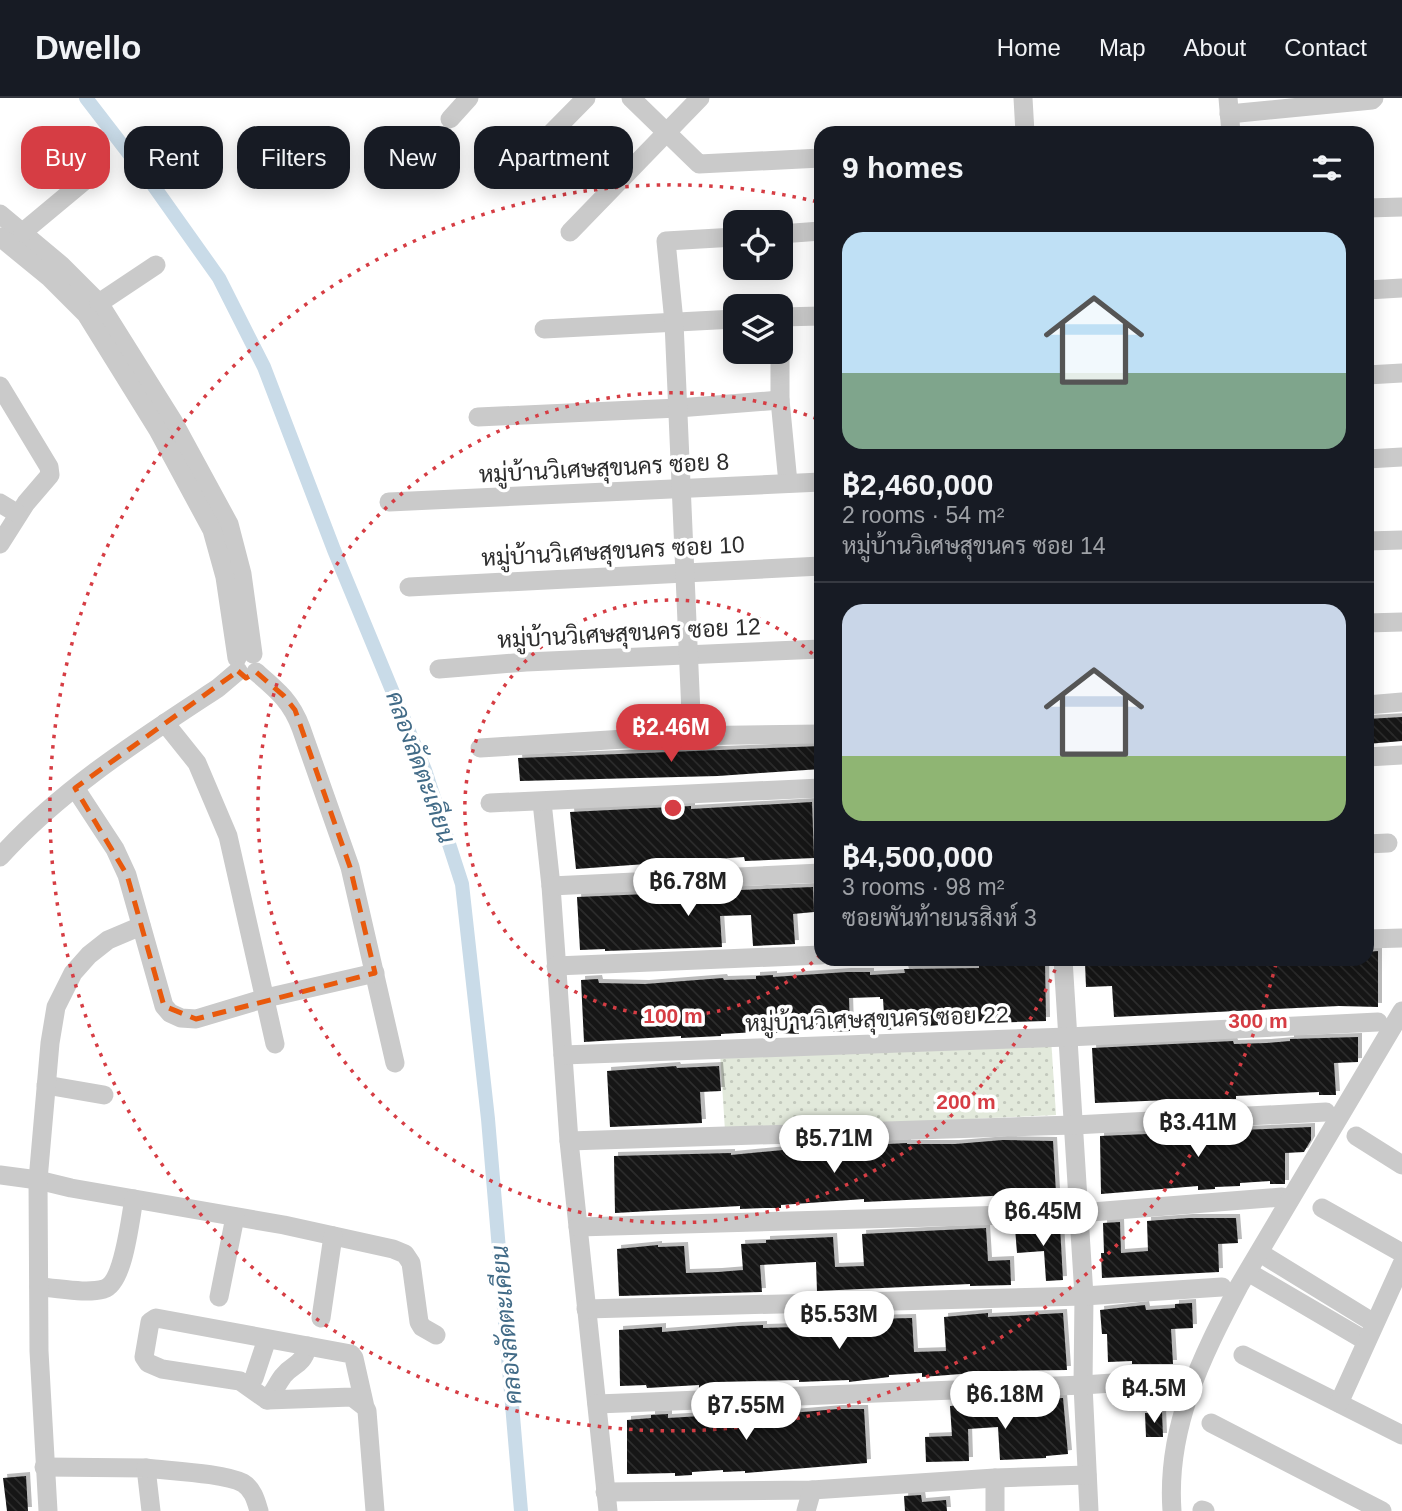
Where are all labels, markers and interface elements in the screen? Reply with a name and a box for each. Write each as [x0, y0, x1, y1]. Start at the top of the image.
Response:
text: Dwello [35, 29, 141, 66]
text: Home [997, 34, 1061, 61]
text: Map [1099, 34, 1146, 61]
text: About [1184, 34, 1246, 61]
text: Contact [1284, 34, 1367, 61]
chip: Buy [21, 126, 110, 189]
chip: Rent [124, 126, 223, 189]
chip: Filters [237, 126, 350, 189]
chip: New [364, 126, 460, 189]
chip: Apartment [474, 126, 633, 189]
icon: filters [1308, 149, 1346, 187]
text: 9 homes [842, 151, 964, 184]
map controls [723, 210, 793, 364]
button: locate [723, 210, 793, 280]
icon: home [1031, 277, 1157, 403]
button: layers [723, 294, 793, 364]
street label: หมู่บ้านวิเศษสุขนคร ซอย 8 [478, 446, 730, 492]
text: ฿2,460,000 [842, 468, 994, 501]
text: 2 rooms · 54 m² [842, 502, 1004, 528]
street label: หมู่บ้านวิเศษสุขนคร ซอย 10 [481, 529, 745, 575]
text: หมู่บ้านวิเศษสุขนคร ซอย 14 [842, 533, 1106, 559]
street label: หมู่บ้านวิเศษสุขนคร ซอย 12 [497, 611, 761, 657]
icon: home [1031, 649, 1157, 775]
water label: คลองลัดตะเคียน [381, 687, 462, 847]
pin: ฿2.46M [614, 704, 728, 764]
text: ฿2.46M [632, 714, 710, 740]
centre of rings [661, 796, 685, 820]
text: ฿4,500,000 [842, 840, 994, 873]
pin: ฿6.78M [631, 858, 745, 918]
text: ฿6.78M [649, 868, 727, 894]
text: 3 rooms · 98 m² [842, 874, 1004, 900]
text: ซอยพันท้ายนรสิงห์ 3 [842, 905, 1037, 931]
street label: หมู่บ้านวิเศษสุขนคร ซอย 22 [745, 999, 1009, 1041]
text: 100 m [643, 1004, 703, 1027]
text: 300 m [1228, 1009, 1288, 1032]
text: 200 m [936, 1090, 996, 1113]
pin: ฿3.41M [1141, 1100, 1255, 1159]
text: ฿3.41M [1159, 1109, 1237, 1135]
pin: ฿5.71M [777, 1116, 891, 1175]
text: ฿5.71M [795, 1125, 873, 1151]
pin: ฿6.45M [986, 1188, 1100, 1248]
text: ฿6.45M [1004, 1198, 1082, 1224]
water label: คลองลัดตะเคียน [485, 1244, 526, 1406]
pin: ฿5.53M [782, 1292, 896, 1351]
text: ฿5.53M [800, 1301, 878, 1327]
pin: ฿4.5M [1105, 1366, 1203, 1425]
pin: ฿6.18M [948, 1372, 1062, 1431]
text: ฿4.5M [1121, 1375, 1187, 1401]
text: ฿6.18M [966, 1381, 1044, 1407]
pin: ฿7.55M [689, 1382, 803, 1442]
text: ฿7.55M [707, 1392, 785, 1418]

